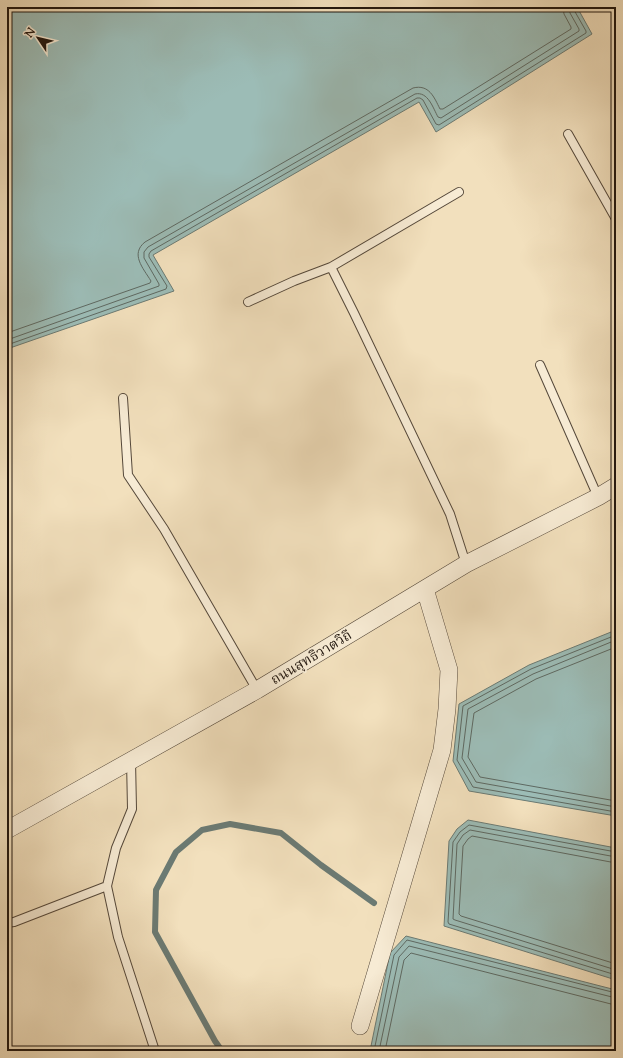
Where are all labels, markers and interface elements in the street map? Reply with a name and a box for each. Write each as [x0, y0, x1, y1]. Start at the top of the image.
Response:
north arrow [18, 18, 58, 58]
text: N [21, 24, 40, 42]
street label: ถนนสุทธิวาตวิถี [268, 627, 356, 691]

